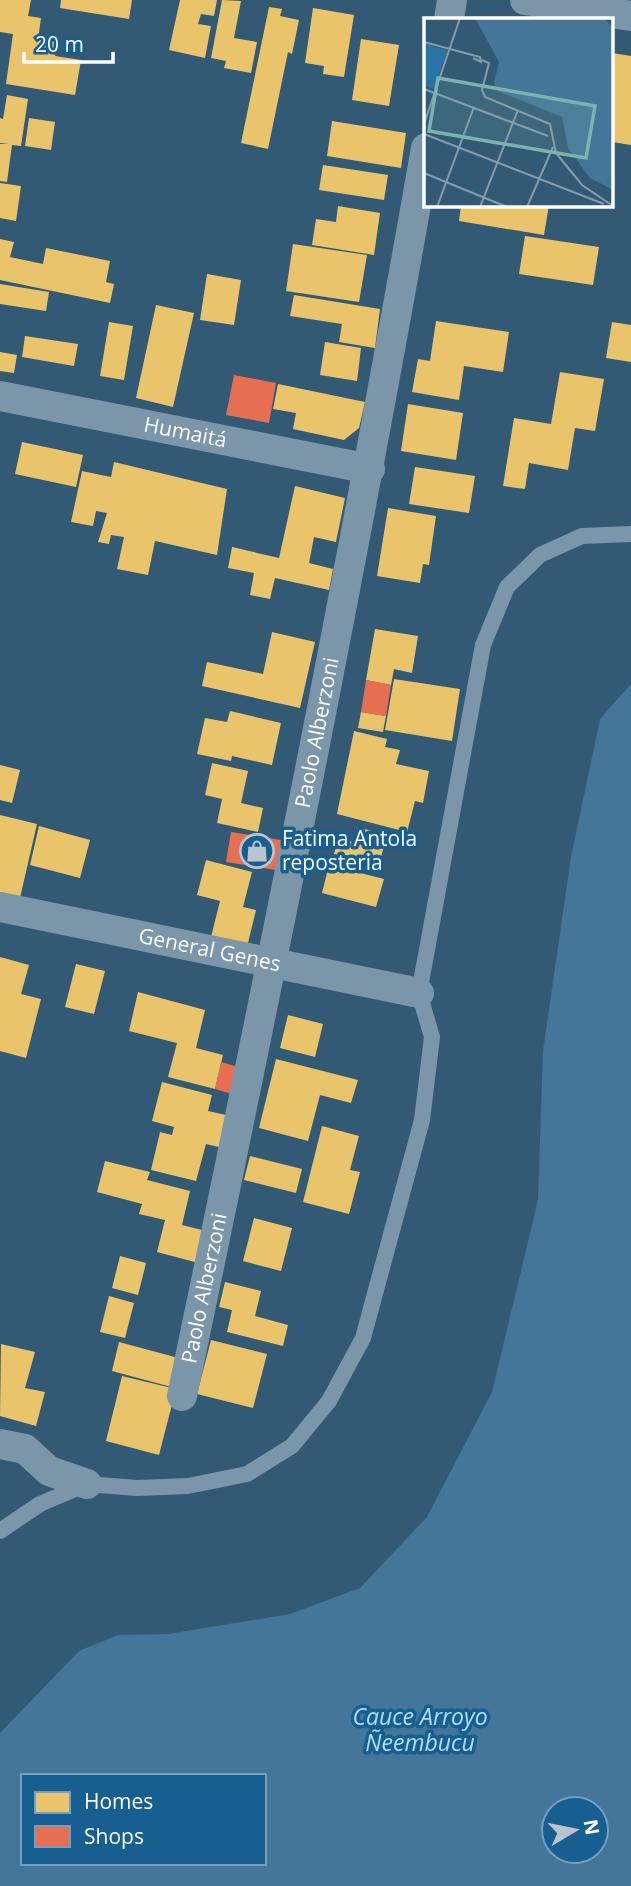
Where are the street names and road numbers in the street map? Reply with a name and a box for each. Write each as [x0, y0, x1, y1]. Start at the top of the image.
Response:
street label: Humaitá [142, 410, 230, 453]
street label: Paolo Alberzoni [288, 655, 345, 810]
street label: General Genes [136, 921, 283, 977]
street label: Paolo Alberzoni [174, 1210, 233, 1366]

